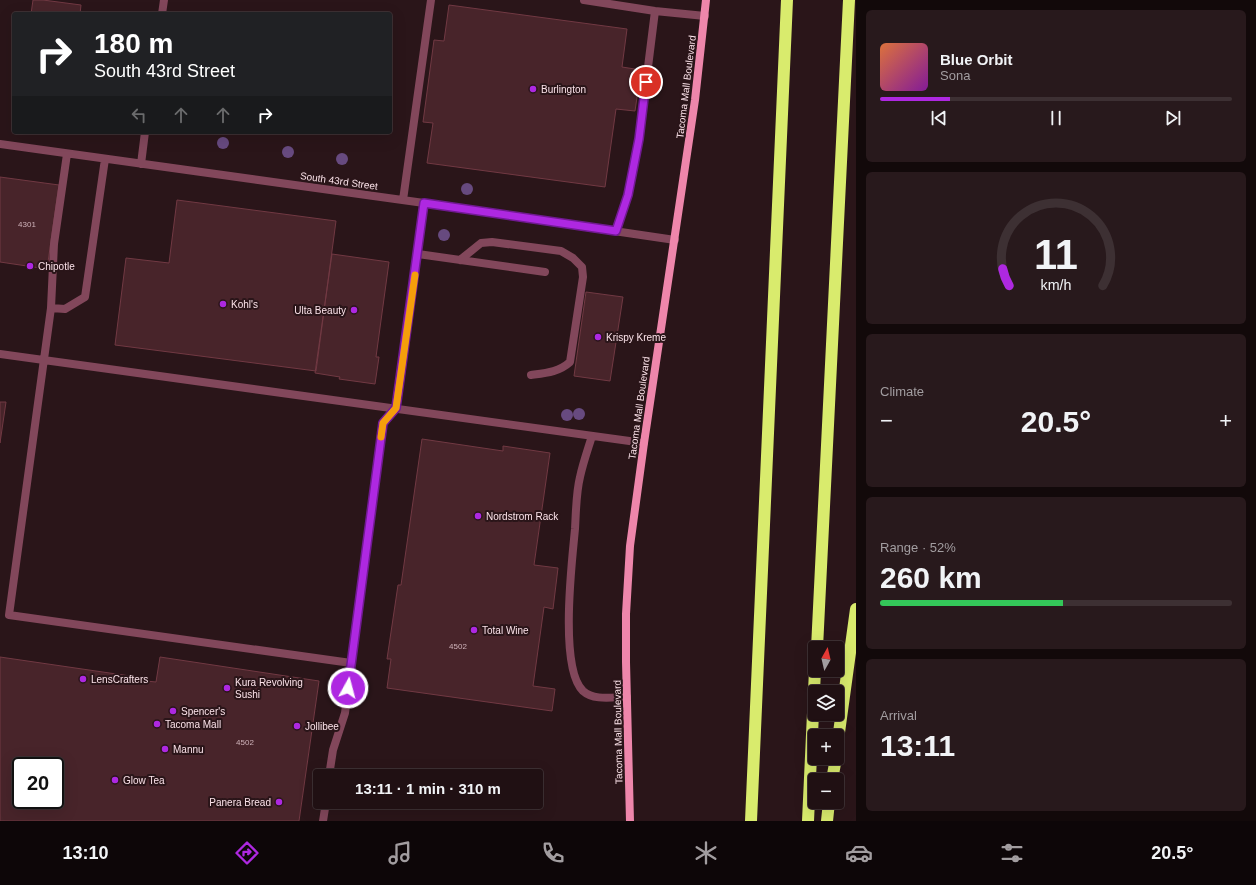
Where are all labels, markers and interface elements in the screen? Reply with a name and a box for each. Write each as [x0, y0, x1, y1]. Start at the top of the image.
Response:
icon: right [28, 28, 80, 80]
text: 180 m [94, 28, 173, 59]
street label: Tacoma Mall Boulevard [674, 35, 698, 139]
text: Blue Orbit [940, 51, 1013, 68]
text: South 43rd Street [94, 61, 235, 81]
pin [629, 65, 663, 99]
text: Sona [940, 68, 970, 83]
icon: arrive [635, 71, 657, 93]
marker: Burlington [528, 84, 538, 94]
place label: Burlington [541, 84, 586, 95]
icon: left [128, 104, 150, 126]
icon: ahead [170, 104, 192, 126]
icon: ahead [212, 104, 234, 126]
icon: right [254, 104, 276, 126]
icon: previous [928, 107, 950, 129]
icon: pause [1045, 107, 1067, 129]
icon: next [1162, 107, 1184, 129]
street label: South 43rd Street [299, 170, 379, 192]
house number: 4301 [18, 220, 36, 229]
text: 11 [1034, 231, 1078, 278]
marker: Chipotle [25, 261, 35, 271]
place label: Chipotle [38, 261, 75, 272]
text: km/h [1041, 277, 1072, 293]
marker: Kohl's [218, 299, 228, 309]
place label: Kohl's [231, 299, 258, 310]
place label: Ulta Beauty [294, 305, 346, 316]
marker: Ulta Beauty [349, 305, 359, 315]
marker: Krispy Kreme [593, 332, 603, 342]
place label: Krispy Kreme [606, 332, 666, 343]
street label: Tacoma Mall Boulevard [626, 356, 652, 460]
text: Climate [880, 384, 924, 399]
text: 20.5° [1021, 405, 1091, 438]
text: − [880, 408, 893, 433]
text: + [1219, 408, 1232, 433]
marker: Nordstrom Rack [473, 511, 483, 521]
place label: Nordstrom Rack [486, 511, 559, 522]
text: Range · 52% [880, 540, 956, 555]
text: 260 km [880, 561, 982, 594]
marker: Total Wine [469, 625, 479, 635]
place label: Total Wine [482, 625, 529, 636]
north arrow [808, 641, 844, 677]
map controls [808, 641, 844, 809]
house number: 4502 [449, 642, 467, 651]
position arrow [327, 667, 369, 709]
marker: LensCrafters [78, 674, 88, 684]
place label: LensCrafters [91, 674, 148, 685]
place label: Kura Revolving Sushi [235, 677, 303, 700]
street label: Tacoma Mall Boulevard [612, 680, 624, 784]
marker: Kura Revolving Sushi [222, 683, 232, 693]
button: layers [808, 685, 844, 721]
marker: Spencer's [168, 706, 178, 716]
place label: Spencer's [181, 706, 225, 717]
text: Arrival [880, 708, 917, 723]
marker: Tacoma Mall [152, 719, 162, 729]
place label: Tacoma Mall [165, 719, 221, 730]
marker: Jollibee [292, 721, 302, 731]
place label: Jollibee [305, 721, 339, 732]
button: + [808, 729, 844, 765]
text: 13:11 [880, 729, 955, 762]
house number: 4502 [236, 738, 254, 747]
marker: Mannu [160, 744, 170, 754]
place label: Mannu [173, 744, 204, 755]
speed limit sign: 20 [12, 757, 64, 809]
button: − [808, 773, 844, 809]
marker: Glow Tea [110, 775, 120, 785]
place label: Glow Tea [123, 775, 165, 786]
text: 13:11 · 1 min · 310 m [355, 780, 501, 797]
place label: Panera Bread [209, 797, 271, 808]
marker: Panera Bread [274, 797, 284, 807]
icon: directions [233, 839, 261, 867]
icon: music [386, 839, 414, 867]
icon: phone [539, 839, 567, 867]
icon: climate [692, 839, 720, 867]
icon: car [845, 839, 873, 867]
icon: filters [998, 839, 1026, 867]
text: 13:10 [62, 843, 109, 863]
text: 20.5° [1151, 843, 1193, 863]

